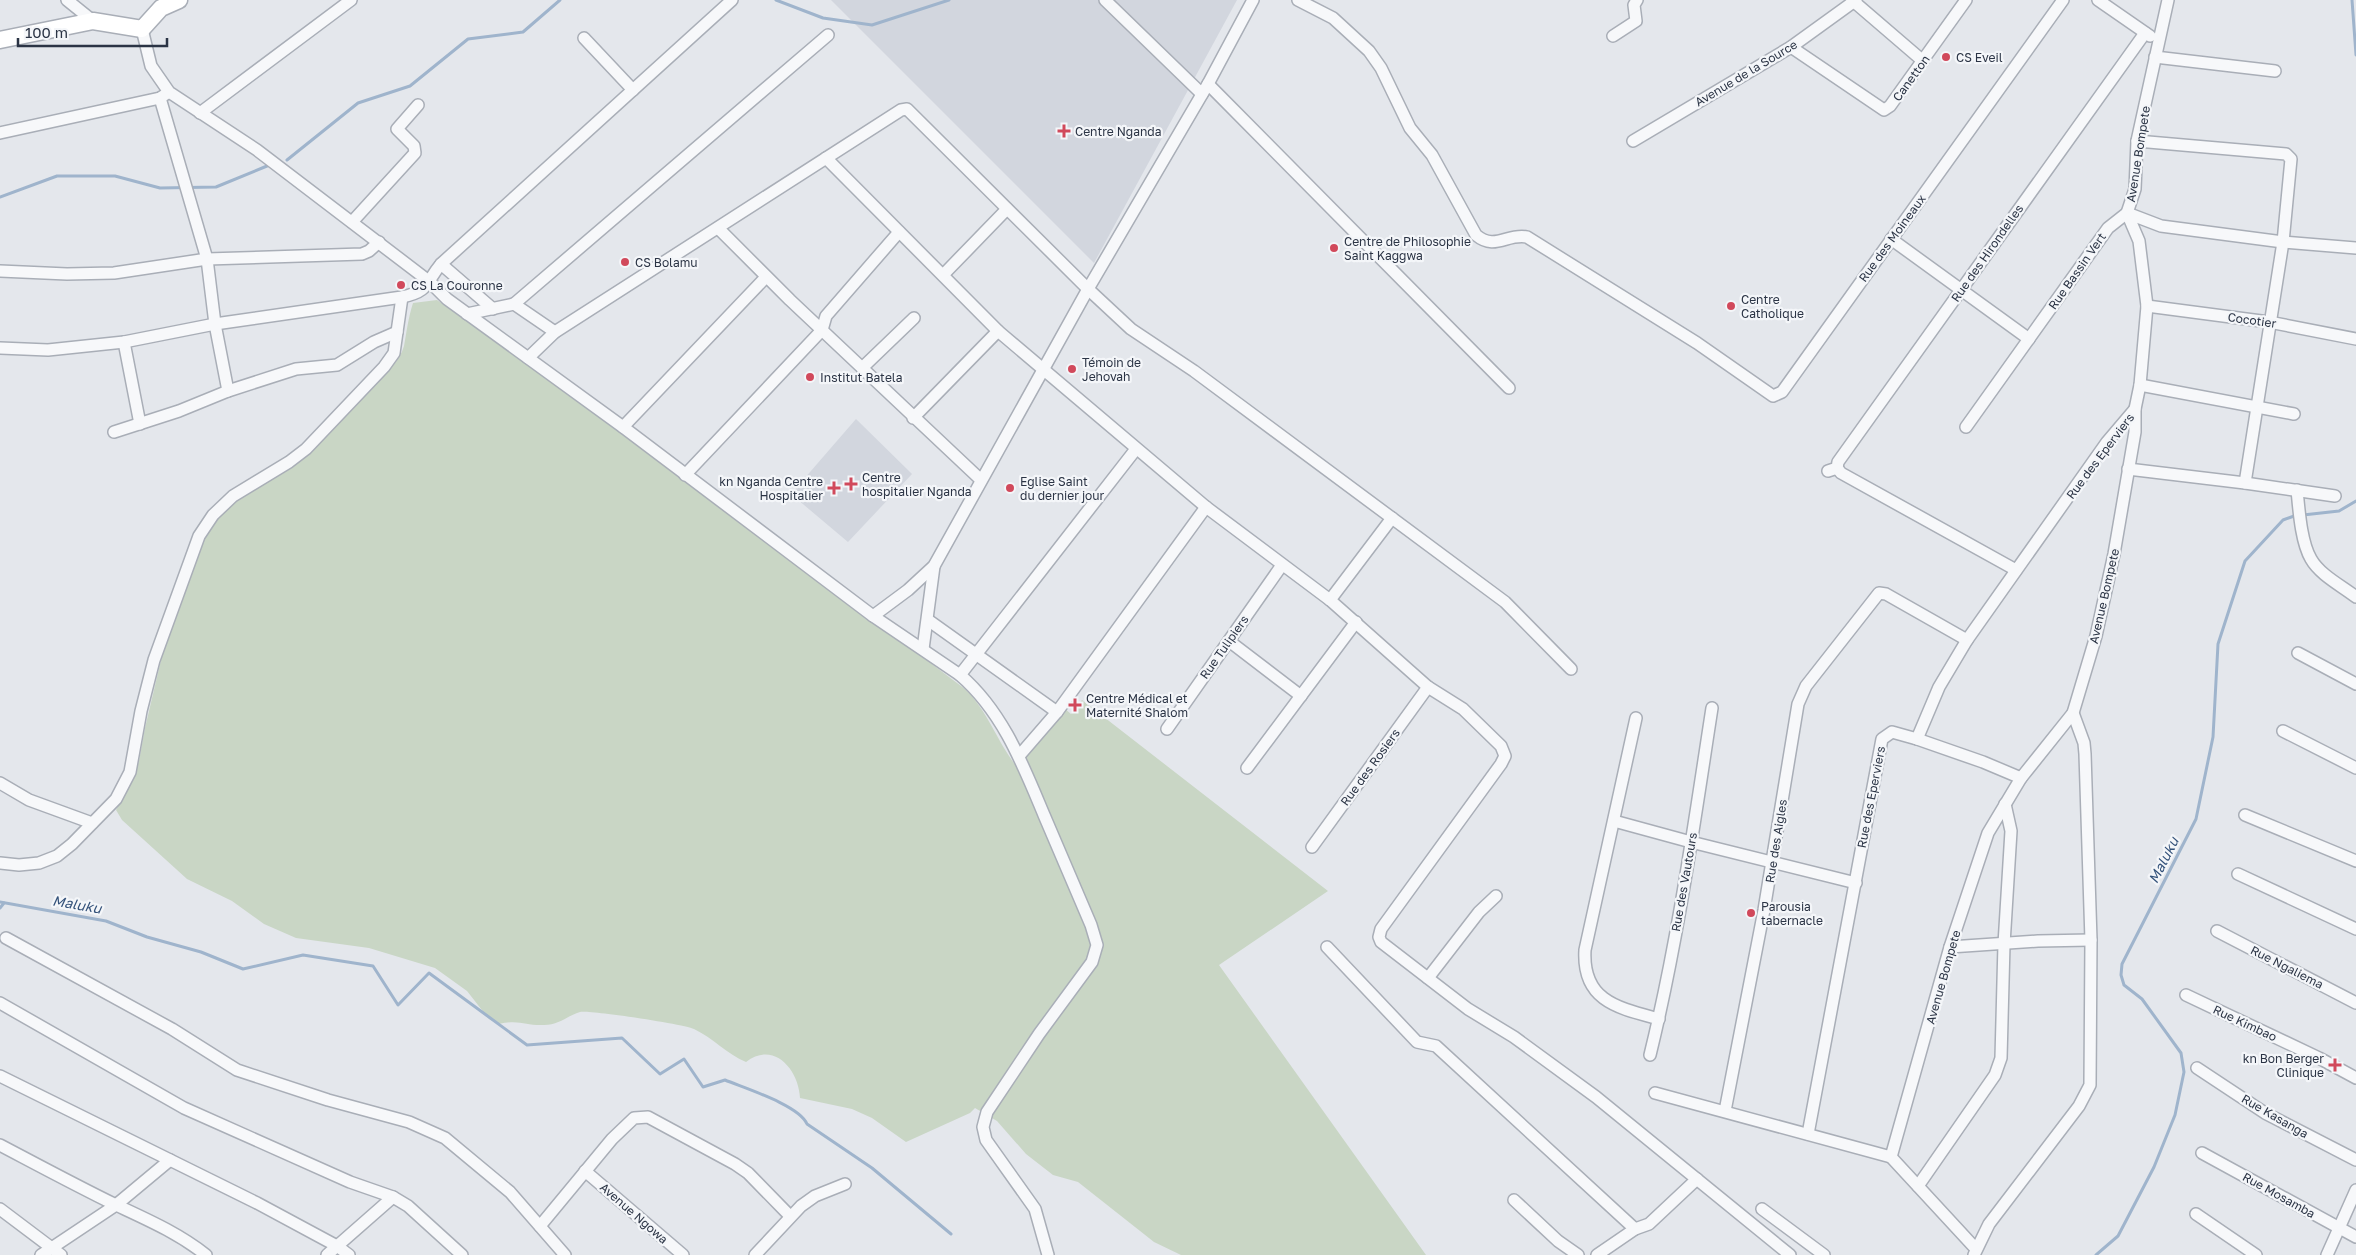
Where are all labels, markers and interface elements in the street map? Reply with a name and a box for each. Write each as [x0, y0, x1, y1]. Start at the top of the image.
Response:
scale bar [18, 15, 166, 47]
text: 100 m [25, 23, 68, 41]
street label: Avenue de la Source [1692, 37, 1800, 109]
place label: CS Eveil [1956, 50, 2003, 65]
marker: CS Eveil [1940, 51, 1952, 63]
street label: Canetton [1889, 52, 1933, 104]
street label: Avenue Bompete [2123, 105, 2153, 203]
marker: Centre Nganda [1057, 124, 1071, 138]
place label: Centre Nganda [1075, 124, 1162, 139]
street label: Rue des Moineaux [1855, 191, 1929, 285]
street label: Rue des Hirondelles [1948, 201, 2026, 305]
street label: Rue Bassin Vert [2045, 230, 2109, 312]
place label: Centre de Philosophie Saint Kaggwa [1344, 234, 1471, 263]
marker: Centre de Philosophie Saint Kaggwa [1328, 242, 1340, 254]
place label: CS Bolamu [635, 255, 698, 270]
marker: CS Bolamu [619, 256, 631, 268]
place label: CS La Couronne [411, 278, 503, 293]
marker: CS La Couronne [395, 279, 407, 291]
place label: Centre Catholique [1741, 292, 1804, 321]
marker: Centre Catholique [1725, 300, 1737, 312]
street label: Cocotier [2227, 309, 2277, 331]
place label: Témoin de Jehovah [1082, 355, 1141, 384]
marker: Témoin de Jehovah [1066, 363, 1078, 375]
place label: Institut Batela [820, 370, 902, 385]
marker: Institut Batela [804, 371, 816, 383]
street label: Rue des Eperviers [2063, 410, 2137, 502]
place label: Centre hospitalier Nganda [862, 470, 972, 499]
place label: kn Nganda Centre Hospitalier [719, 474, 823, 503]
place label: Eglise Saint du dernier jour [1020, 474, 1105, 503]
marker: Centre hospitalier Nganda [844, 477, 858, 491]
marker: kn Nganda Centre Hospitalier [827, 481, 841, 495]
marker: Eglise Saint du dernier jour [1004, 482, 1016, 494]
street label: Avenue Bompete [2086, 547, 2122, 645]
street label: Rue Tulipiers [1197, 612, 1251, 682]
place label: Centre Médical et Maternité Shalom [1086, 691, 1188, 720]
marker: Centre Médical et Maternité Shalom [1068, 698, 1082, 712]
street label: Rue des Rosiers [1337, 726, 1403, 808]
street label: Rue des Eperviers [1854, 745, 1888, 849]
street label: Rue des Aigles [1762, 798, 1790, 884]
street label: Rue des Vautours [1668, 831, 1700, 933]
water label: Maluku [2144, 833, 2182, 886]
water label: Maluku [51, 891, 104, 917]
place label: Parousia tabernacle [1761, 899, 1823, 928]
marker: Parousia tabernacle [1745, 907, 1757, 919]
street label: Avenue Bompete [1922, 928, 1964, 1026]
street label: Rue Ngaliema [2248, 942, 2326, 992]
street label: Rue Kimbao [2211, 1002, 2279, 1044]
place label: kn Bon Berger Clinique [2243, 1051, 2324, 1080]
marker: kn Bon Berger Clinique [2328, 1058, 2342, 1072]
street label: Rue Kasanga [2239, 1091, 2311, 1141]
street label: Rue Mosamba [2240, 1169, 2318, 1221]
street label: Avenue Ngowa [597, 1179, 671, 1247]

